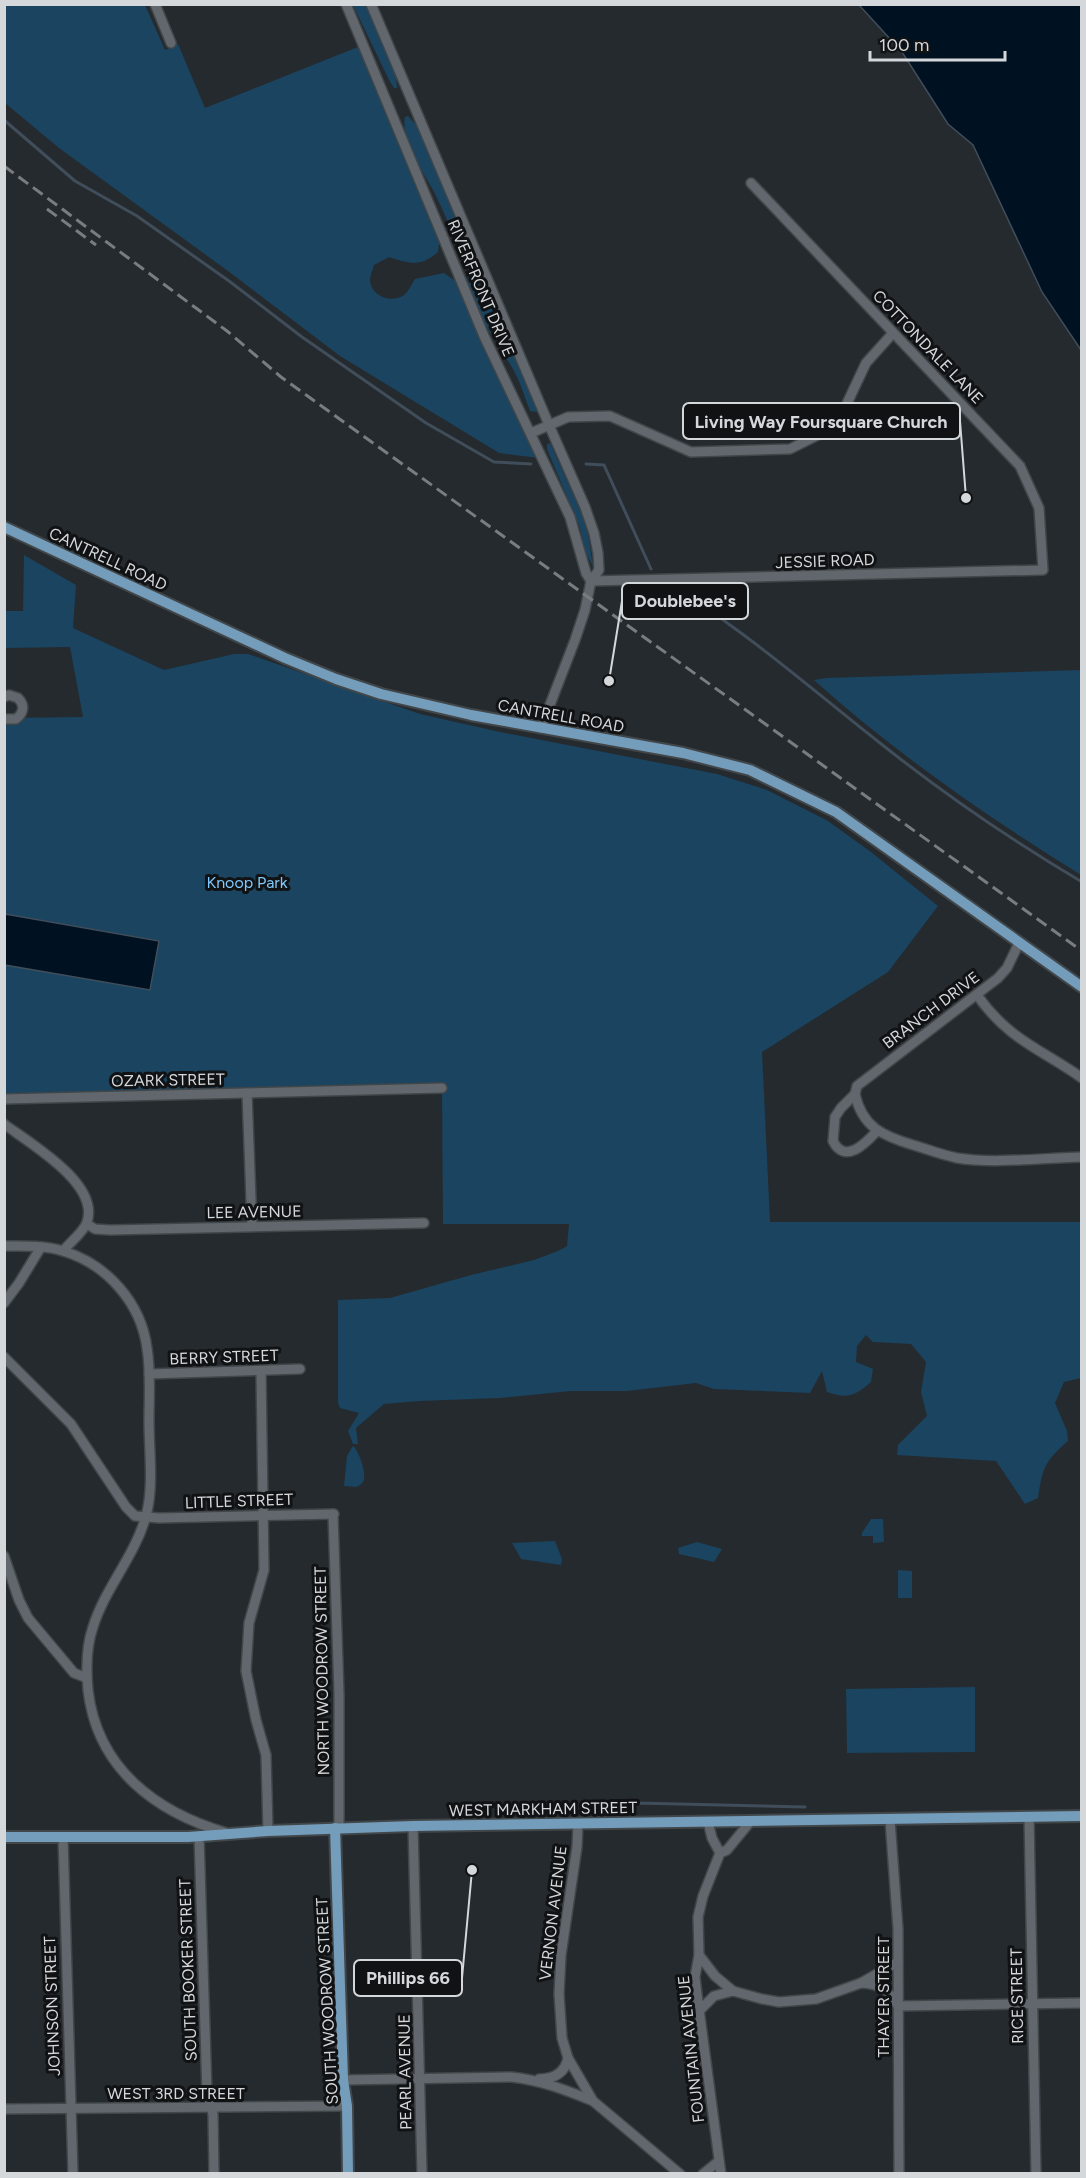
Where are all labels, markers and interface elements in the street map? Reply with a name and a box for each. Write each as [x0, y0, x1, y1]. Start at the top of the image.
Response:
scale bar [870, 24, 1005, 62]
text: 100 m [879, 34, 929, 56]
street label: RIVERFRONT DRIVE [444, 217, 518, 359]
street label: COTTONDALE LANE [869, 286, 987, 408]
callout: Living Way Foursquare Church [683, 403, 960, 439]
text: Living Way Foursquare Church [694, 411, 948, 433]
street label: CANTRELL ROAD [46, 523, 170, 595]
street label: JESSIE ROAD [775, 550, 875, 572]
callout: Doublebee's [622, 583, 748, 619]
text: Doublebee's [634, 590, 737, 612]
street label: CANTRELL ROAD [496, 696, 626, 736]
park label: Knoop Park [206, 873, 288, 892]
street label: BRANCH DRIVE [879, 967, 983, 1053]
street label: OZARK STREET [111, 1070, 225, 1090]
street label: LEE AVENUE [206, 1202, 302, 1222]
street label: BERRY STREET [169, 1346, 279, 1368]
street label: LITTLE STREET [184, 1490, 294, 1512]
street label: NORTH WOODROW STREET [311, 1566, 333, 1776]
street label: WEST MARKHAM STREET [449, 1798, 638, 1820]
street label: VERNON AVENUE [535, 1845, 571, 1981]
street label: SOUTH BOOKER STREET [175, 1878, 201, 2062]
street label: SOUTH WOODROW STREET [312, 1897, 342, 2105]
street label: JOHNSON STREET [40, 1936, 64, 2076]
street label: THAYER STREET [874, 1936, 893, 2058]
street label: RICE STREET [1007, 1948, 1027, 2044]
callout: Phillips 66 [354, 1960, 462, 1996]
text: Phillips 66 [366, 1967, 450, 1989]
street label: FOUNTAIN AVENUE [674, 1974, 708, 2124]
street label: PEARL AVENUE [394, 2014, 416, 2130]
street label: WEST 3RD STREET [107, 2084, 245, 2103]

